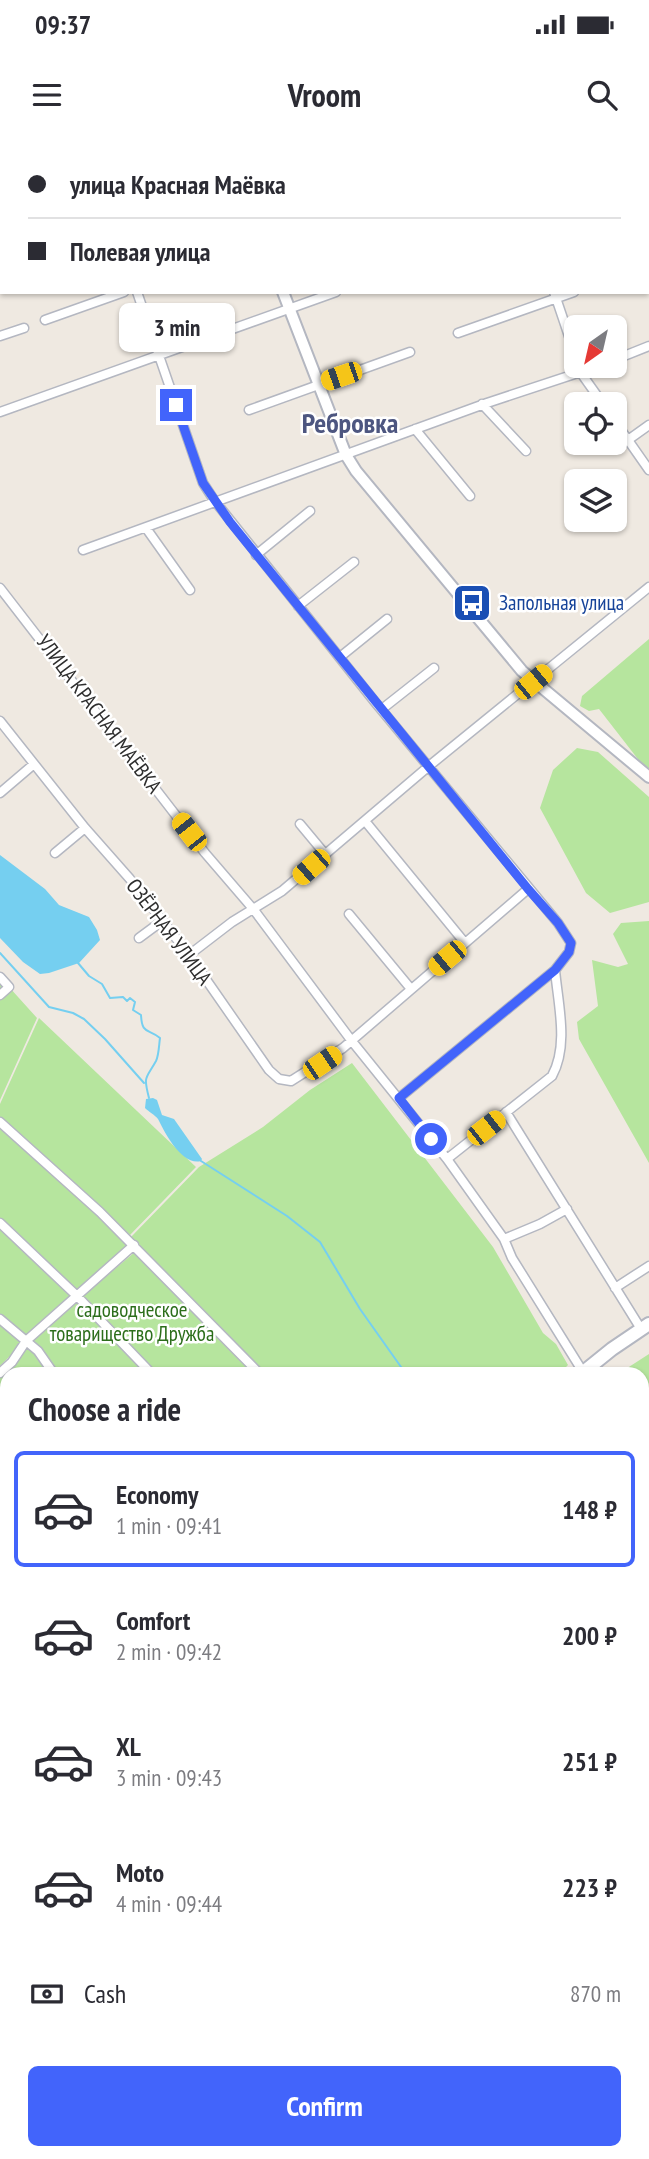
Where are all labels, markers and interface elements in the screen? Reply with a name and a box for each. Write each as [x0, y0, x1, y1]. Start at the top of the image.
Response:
text: 09:37 [35, 8, 91, 41]
text: Vroom [288, 74, 361, 116]
icon: menu [28, 76, 66, 114]
icon: search [583, 76, 621, 114]
text: улица Красная Маёвка [70, 168, 286, 201]
text: Полевая улица [70, 235, 211, 268]
callout: 3 min [118, 303, 234, 352]
text: 3 min [154, 313, 200, 342]
north arrow [564, 315, 626, 378]
map controls [564, 315, 627, 532]
car [318, 359, 365, 393]
route end [160, 389, 192, 421]
button: locate [564, 392, 627, 455]
district label: Ребровка [302, 404, 398, 441]
button: layers [564, 469, 627, 532]
bus stop icon: Запольная улица [451, 582, 493, 624]
place label: Запольная улица [499, 589, 624, 616]
street label: УЛИЦА КРАСНАЯ МАЁВКА [31, 629, 168, 799]
car [511, 661, 556, 703]
car [168, 809, 211, 855]
car [289, 845, 334, 889]
street label: ОЗЁРНАЯ УЛИЦА [121, 873, 218, 990]
car [425, 936, 470, 980]
car [299, 1043, 346, 1083]
car [463, 1107, 510, 1149]
route start [415, 1123, 447, 1155]
park label: садоводческое товарищество Дружба [50, 1296, 214, 1347]
text: Choose a ride [28, 1388, 181, 1430]
icon: car [32, 1478, 95, 1541]
text: Economy [116, 1478, 198, 1511]
text: 148 ₽ [562, 1493, 617, 1526]
text: 1 min · 09:41 [116, 1511, 222, 1540]
icon: car [32, 1604, 95, 1667]
text: Comfort [116, 1604, 190, 1637]
text: 200 ₽ [562, 1619, 617, 1652]
text: 2 min · 09:42 [116, 1637, 222, 1666]
icon: car [32, 1730, 95, 1793]
text: XL [116, 1730, 141, 1763]
text: 251 ₽ [562, 1745, 617, 1778]
text: 3 min · 09:43 [116, 1763, 222, 1792]
icon: car [32, 1856, 95, 1919]
text: Moto [116, 1856, 164, 1889]
text: 223 ₽ [562, 1871, 617, 1904]
text: 4 min · 09:44 [116, 1889, 222, 1918]
icon: cash [28, 1975, 66, 2013]
text: Cash [84, 1977, 126, 2010]
text: 870 m [570, 1979, 621, 2008]
button: Confirm [28, 2066, 621, 2146]

